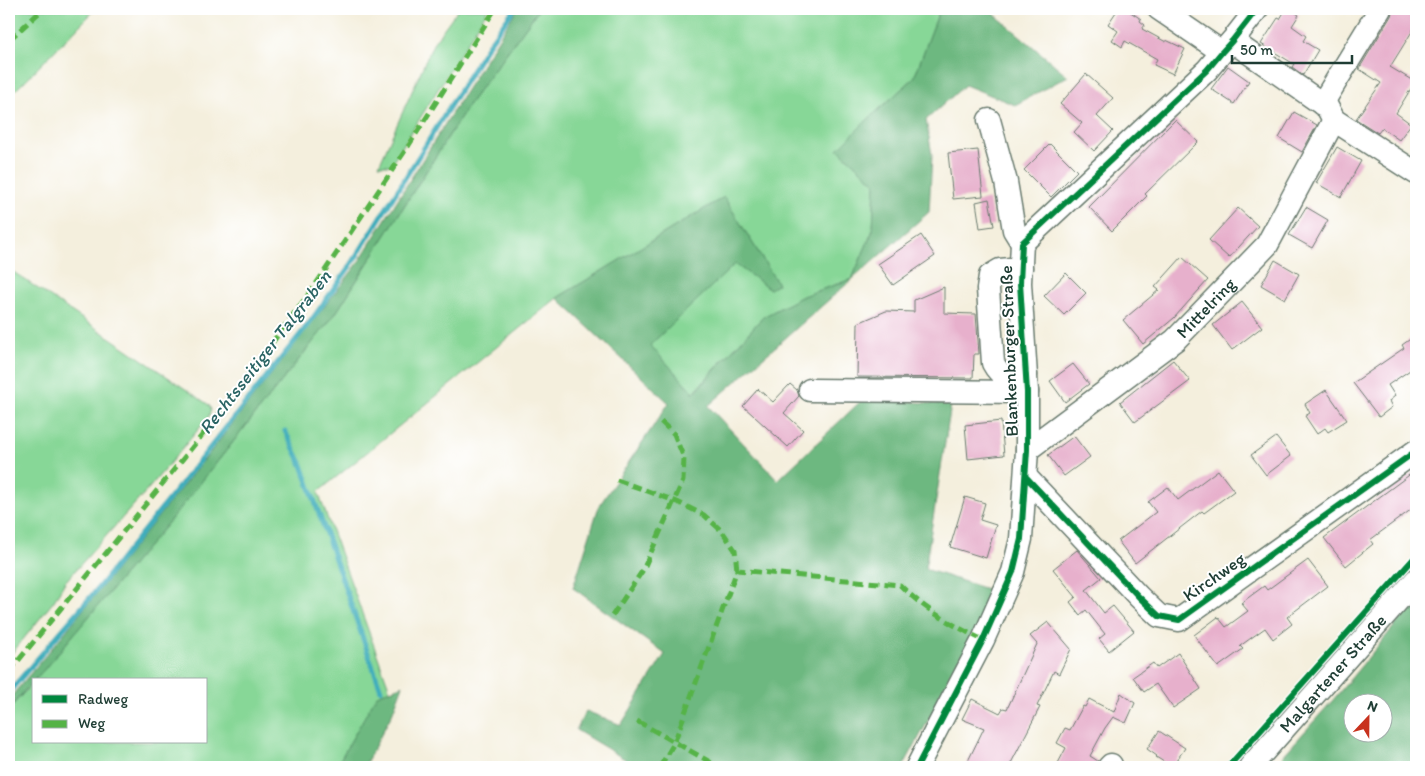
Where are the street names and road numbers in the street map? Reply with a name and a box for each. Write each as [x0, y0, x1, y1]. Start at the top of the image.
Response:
street label: Blankenburger Straße [995, 265, 1023, 437]
street label: Mittelring [1172, 272, 1241, 343]
street label: Kirchweg [1179, 547, 1250, 606]
street label: Malgartener Straße [1275, 610, 1391, 737]

